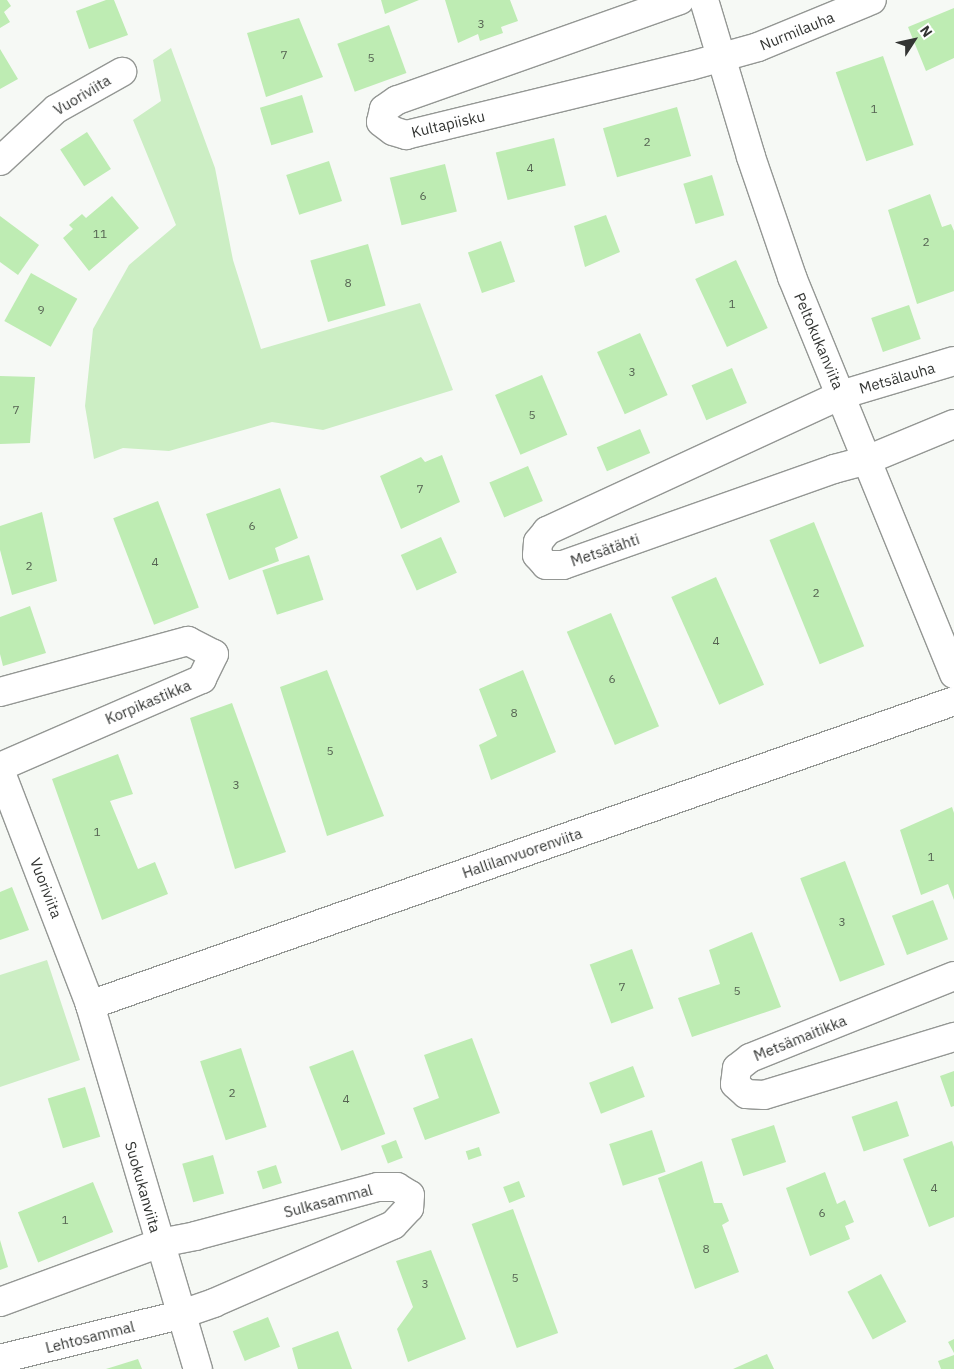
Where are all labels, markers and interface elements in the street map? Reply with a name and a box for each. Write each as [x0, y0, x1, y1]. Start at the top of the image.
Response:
street label: Nurmilauha [757, 8, 837, 54]
north arrow [889, 15, 939, 65]
house number: 3 [477, 17, 485, 31]
text: N [916, 22, 937, 41]
house number: 7 [280, 48, 288, 62]
house number: 5 [367, 51, 375, 65]
street label: Vuoriviita [50, 71, 114, 119]
house number: 1 [870, 102, 878, 116]
street label: Kultapiisku [409, 107, 487, 141]
house number: 2 [643, 135, 651, 149]
house number: 4 [526, 161, 534, 175]
house number: 6 [419, 189, 427, 203]
house number: 11 [93, 227, 107, 241]
house number: 2 [922, 235, 930, 249]
house number: 8 [344, 276, 352, 290]
street label: Peltokukanviita [791, 290, 847, 392]
house number: 1 [728, 297, 736, 311]
house number: 9 [37, 303, 45, 317]
street label: Metsälauha [857, 359, 937, 397]
house number: 3 [628, 365, 636, 379]
house number: 7 [12, 403, 20, 417]
house number: 5 [528, 408, 536, 422]
house number: 7 [416, 482, 424, 496]
house number: 6 [248, 519, 256, 533]
street label: Metsätähti [568, 530, 642, 570]
house number: 4 [151, 555, 159, 569]
house number: 2 [25, 559, 33, 573]
house number: 2 [812, 586, 820, 600]
house number: 4 [712, 634, 720, 648]
house number: 6 [608, 672, 616, 686]
street label: Korpikastikka [102, 676, 194, 728]
house number: 8 [510, 706, 518, 720]
house number: 5 [326, 744, 334, 758]
house number: 3 [232, 778, 240, 792]
street label: Hallilanvuorenviita [460, 824, 584, 882]
house number: 1 [93, 825, 101, 839]
house number: 1 [927, 850, 935, 864]
street label: Vuoriviita [26, 855, 66, 921]
house number: 3 [838, 915, 846, 929]
house number: 7 [618, 980, 626, 994]
house number: 5 [733, 984, 741, 998]
street label: Metsämaitikka [751, 1011, 849, 1065]
house number: 2 [228, 1086, 236, 1100]
house number: 4 [342, 1092, 350, 1106]
street label: Suokukanviita [121, 1139, 165, 1235]
street label: Sulkasammal [282, 1181, 374, 1221]
house number: 4 [930, 1181, 938, 1195]
house number: 6 [818, 1206, 826, 1220]
house number: 1 [61, 1213, 69, 1227]
house number: 8 [702, 1242, 710, 1256]
house number: 5 [511, 1271, 519, 1285]
house number: 3 [421, 1277, 429, 1291]
street label: Lehtosammal [44, 1317, 136, 1357]

